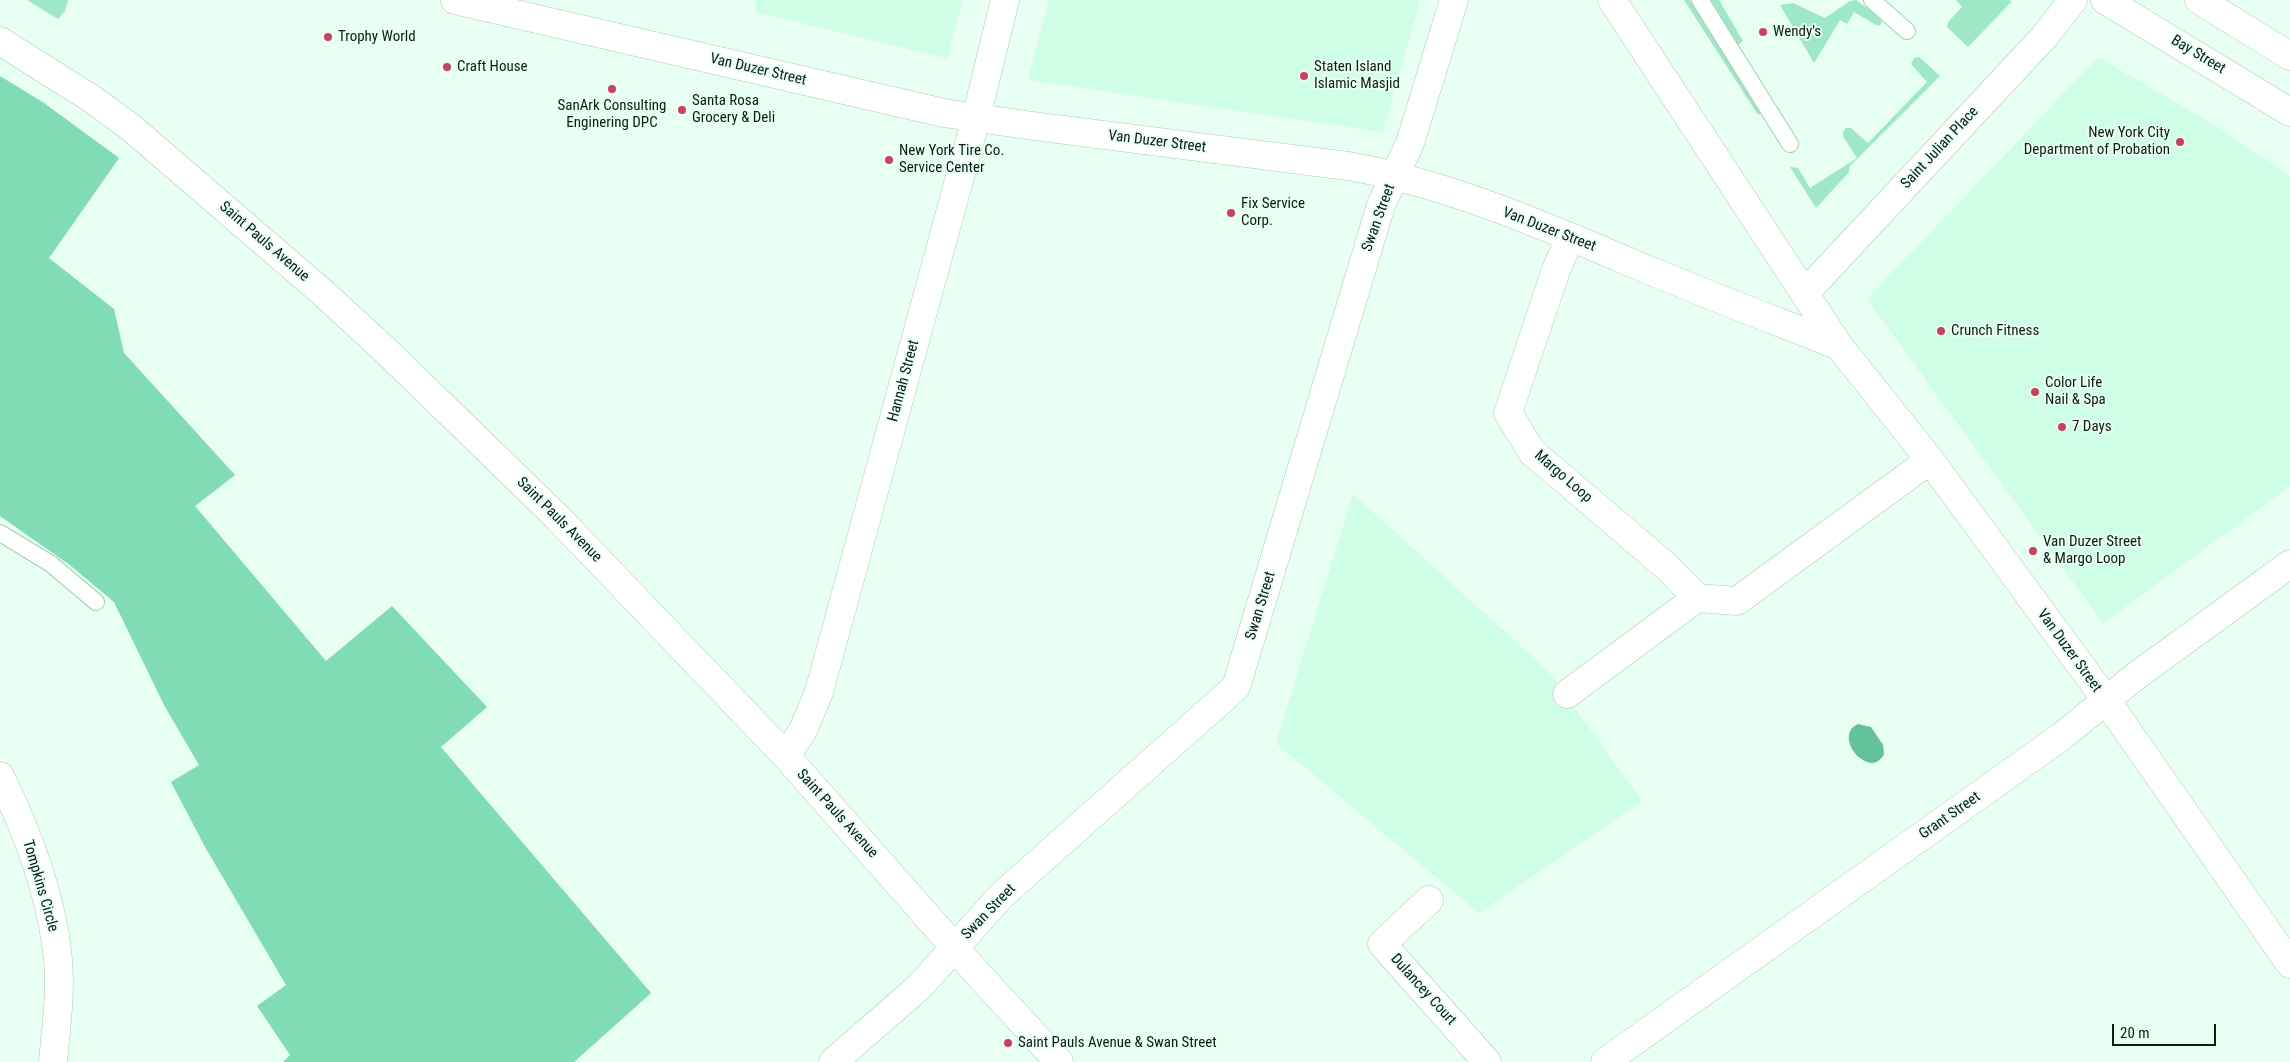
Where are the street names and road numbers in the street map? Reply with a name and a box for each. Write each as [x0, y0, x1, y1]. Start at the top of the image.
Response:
street label: Bay Street [2168, 32, 2228, 78]
street label: Van Duzer Street [708, 50, 808, 90]
street label: Saint Julian Place [1897, 103, 1983, 193]
street label: Van Duzer Street [1107, 127, 1207, 157]
street label: Swan Street [1358, 182, 1400, 254]
street label: Saint Pauls Avenue [215, 198, 313, 286]
street label: Van Duzer Street [1500, 204, 1598, 256]
street label: Hannah Street [884, 338, 924, 424]
street label: Margo Loop [1530, 447, 1596, 507]
street label: Saint Pauls Avenue [513, 474, 605, 566]
street label: Swan Street [1242, 570, 1280, 642]
street label: Van Duzer Street [2033, 606, 2105, 696]
street label: Saint Pauls Avenue [792, 766, 882, 862]
street label: Grant Street [1916, 788, 1984, 844]
street label: Tompkins Circle [18, 838, 62, 934]
street label: Swan Street [958, 880, 1020, 944]
street label: Dulancey Court [1386, 951, 1460, 1029]

